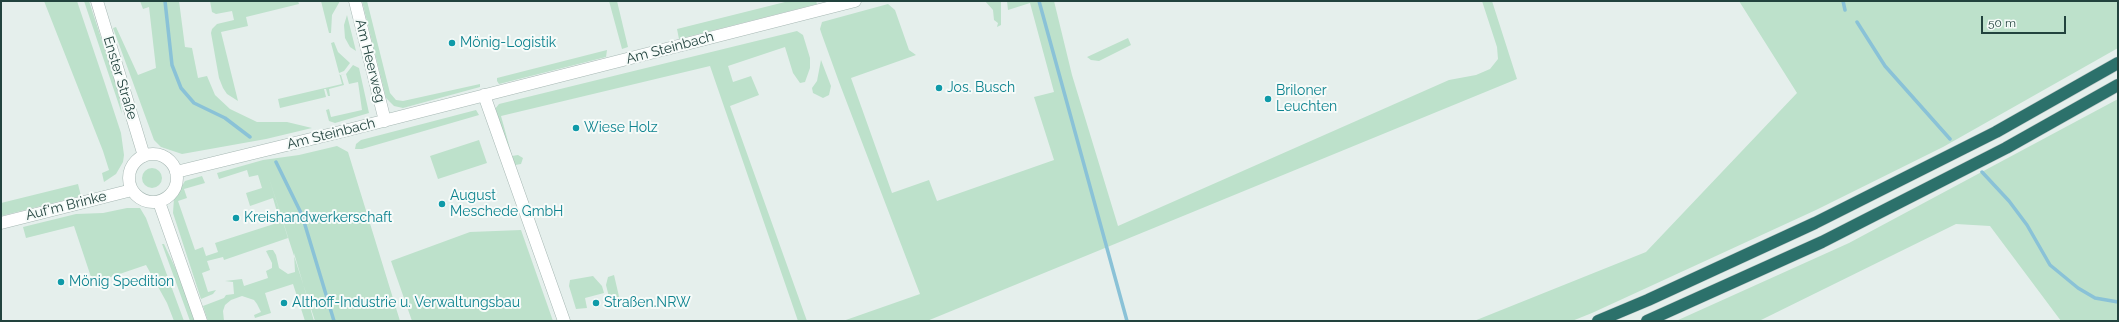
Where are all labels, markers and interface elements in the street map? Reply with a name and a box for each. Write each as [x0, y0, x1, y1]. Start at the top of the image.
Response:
scale bar [1983, 8, 2068, 34]
text: 50 m [1988, 16, 2016, 30]
street label: Am Heerweg [352, 18, 388, 104]
street label: Am Steinbach [624, 28, 716, 68]
street label: Enster Straße [99, 34, 141, 122]
place label: Mönig-Logistik [460, 35, 556, 51]
marker: Mönig-Logistik [447, 38, 457, 48]
place label: Jos. Busch [947, 80, 1015, 96]
marker: Jos. Busch [934, 83, 944, 93]
place label: Briloner Leuchten [1276, 83, 1337, 116]
marker: Briloner Leuchten [1263, 94, 1273, 104]
street label: Am Steinbach [285, 115, 377, 153]
place label: Wiese Holz [584, 120, 658, 136]
marker: Wiese Holz [571, 123, 581, 133]
street label: Auf'm Brinke [24, 188, 108, 224]
place label: August Meschede GmbH [450, 188, 563, 220]
marker: August Meschede GmbH [437, 199, 447, 209]
place label: Kreishandwerkerschaft [244, 210, 392, 226]
marker: Kreishandwerkerschaft [231, 213, 241, 223]
place label: Mönig Spedition [69, 274, 174, 290]
marker: Mönig Spedition [56, 277, 66, 287]
place label: Althoff-Industrie u. Verwaltungsbau [292, 295, 520, 311]
place label: Straßen.NRW [604, 295, 691, 311]
marker: Althoff-Industrie u. Verwaltungsbau [279, 298, 289, 308]
marker: Straßen.NRW [591, 298, 601, 308]

